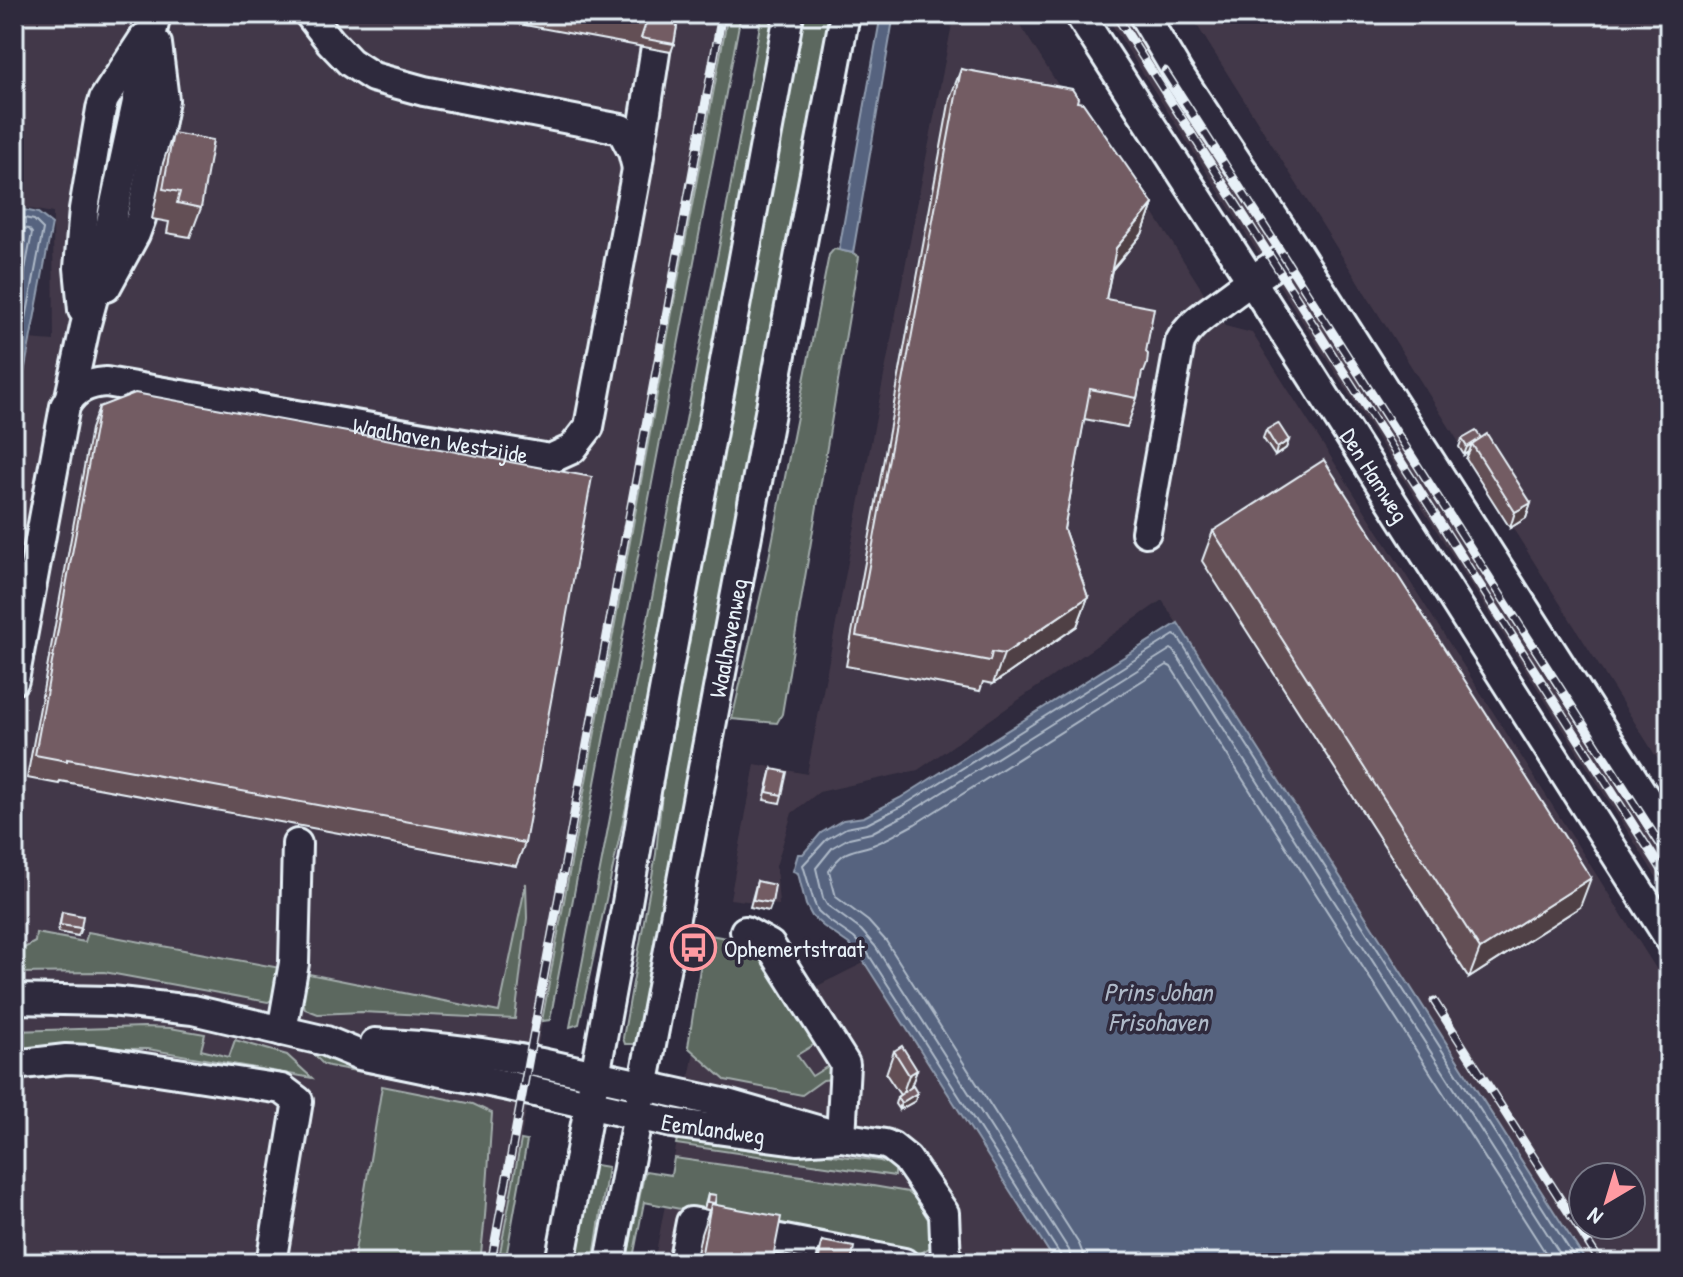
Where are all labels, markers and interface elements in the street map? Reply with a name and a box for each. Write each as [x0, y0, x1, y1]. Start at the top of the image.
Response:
street label: Waalhaven Westzijde [350, 409, 531, 471]
street label: Den Hamweg [1333, 422, 1417, 528]
street label: Waalhavenweg [701, 576, 755, 700]
bus stop icon: Ophemertstraat [669, 924, 717, 972]
place label: Ophemertstraat [724, 932, 865, 964]
water label: Prins Johan Frisohaven [1103, 974, 1215, 1039]
street label: Eemlandweg [659, 1105, 767, 1151]
north arrow [1567, 1161, 1647, 1241]
text: N [1581, 1201, 1609, 1232]

